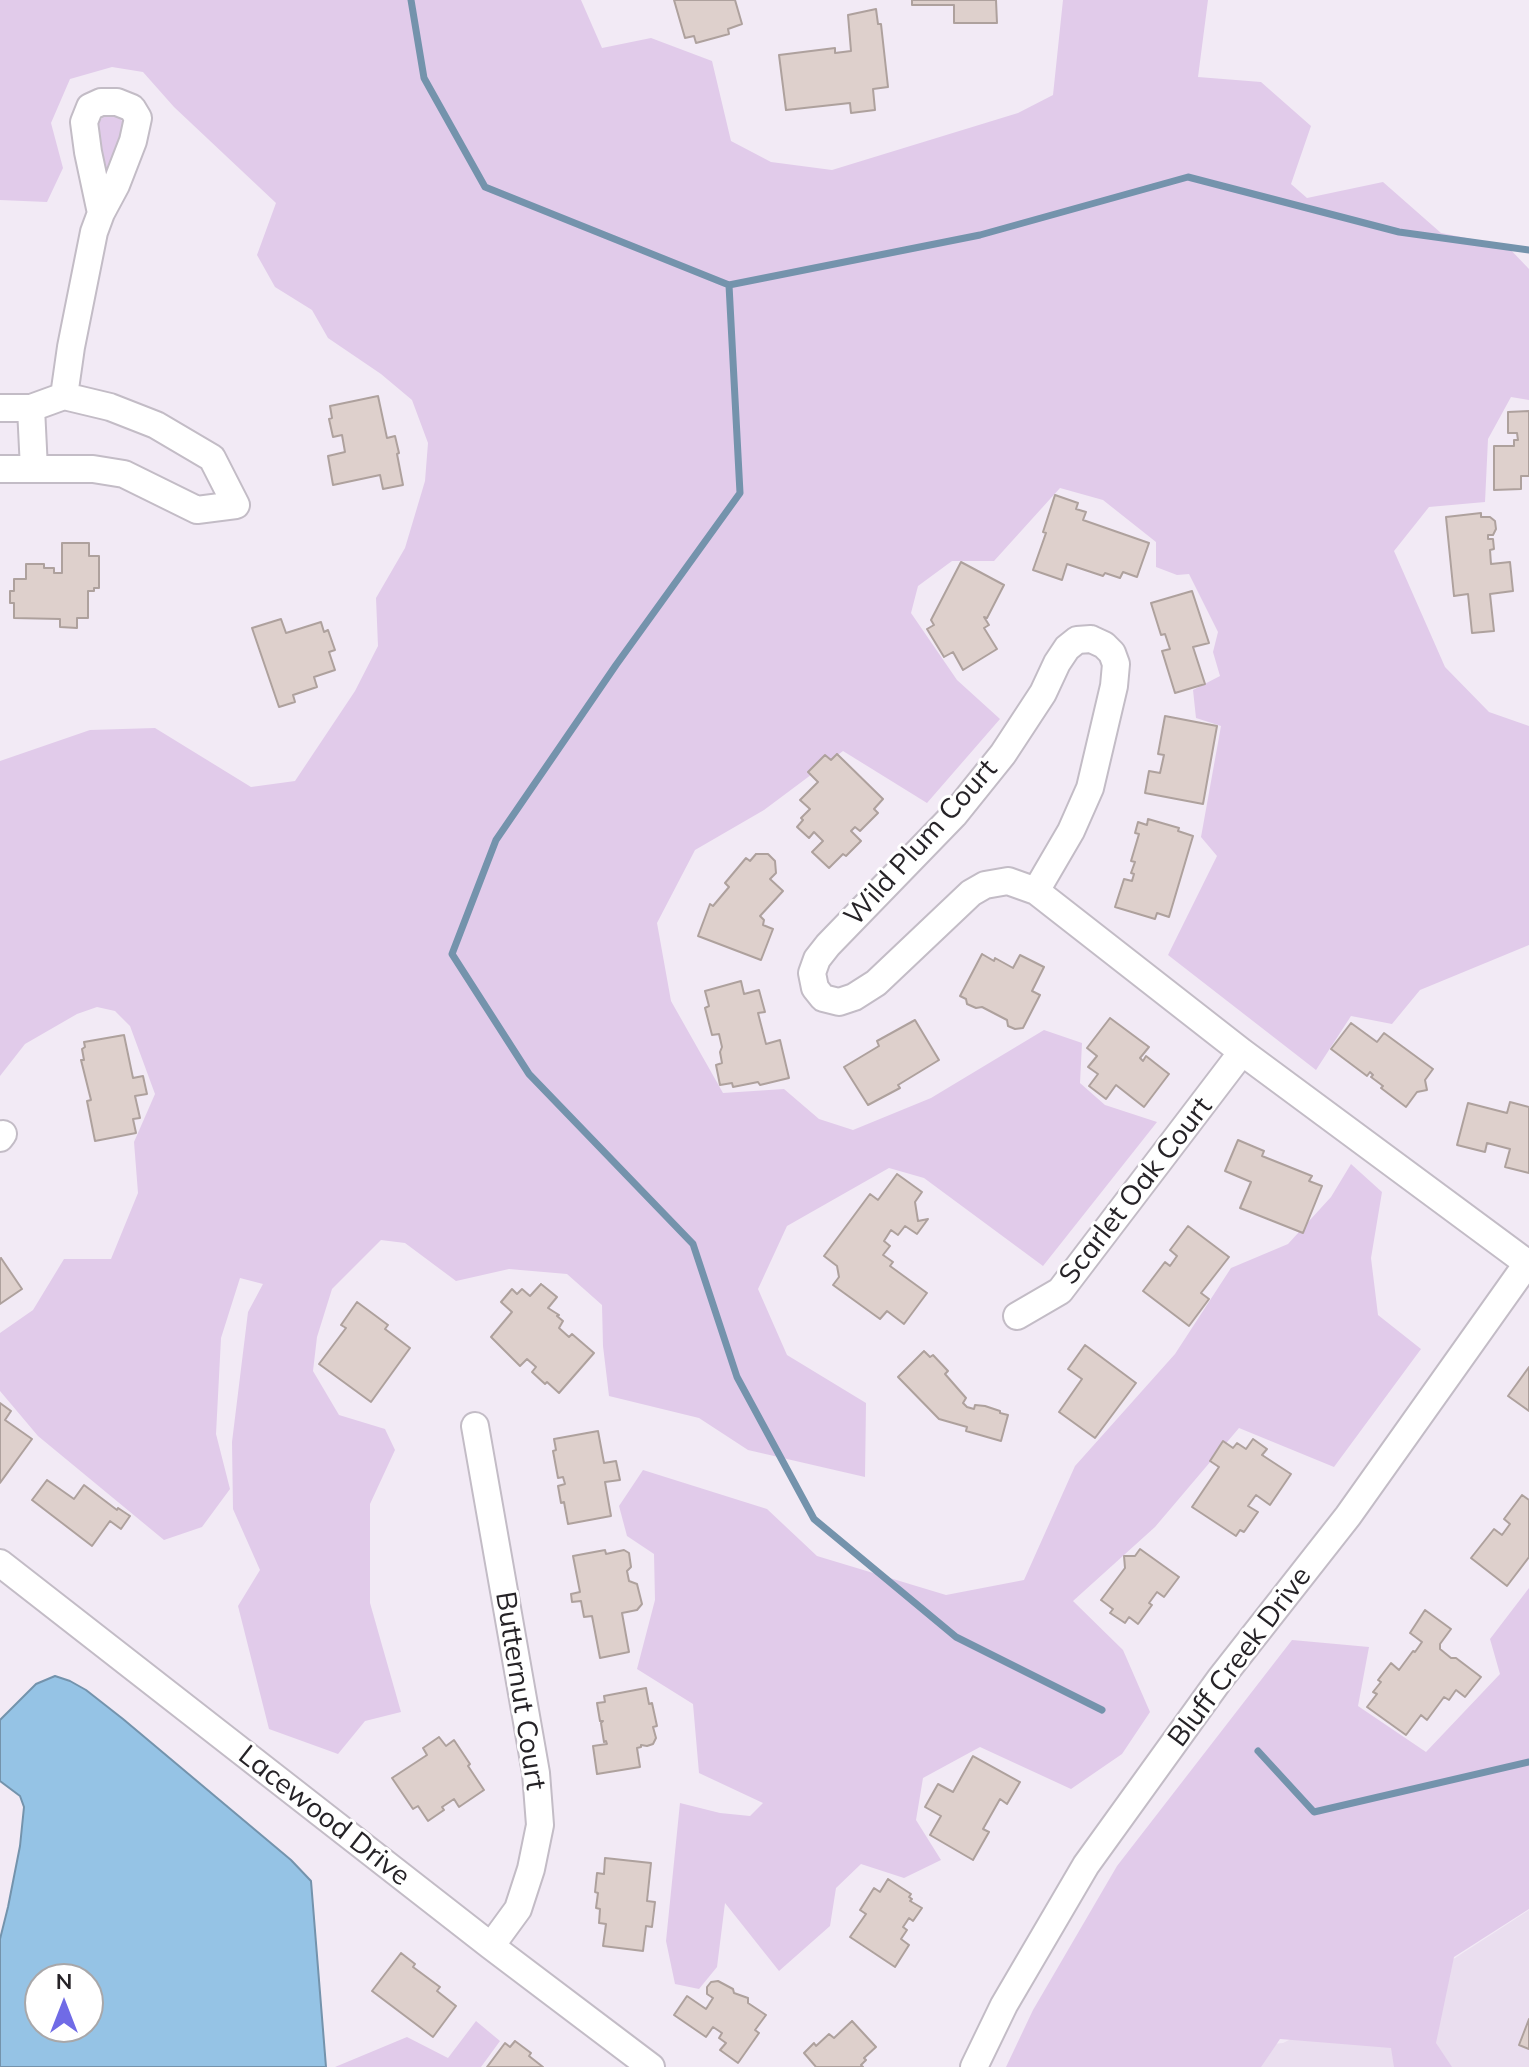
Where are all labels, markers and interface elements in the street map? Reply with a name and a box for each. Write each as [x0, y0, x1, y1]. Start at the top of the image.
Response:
street label: Wild Plum Court [837, 753, 1005, 933]
street label: Scarlet Oak Court [1052, 1091, 1220, 1291]
street label: Bluff Creek Drive [1161, 1560, 1319, 1754]
street label: Butternut Court [488, 1589, 552, 1793]
street label: Lacewood Drive [231, 1739, 417, 1893]
north arrow [24, 1963, 104, 2043]
text: N [56, 1967, 72, 1995]

